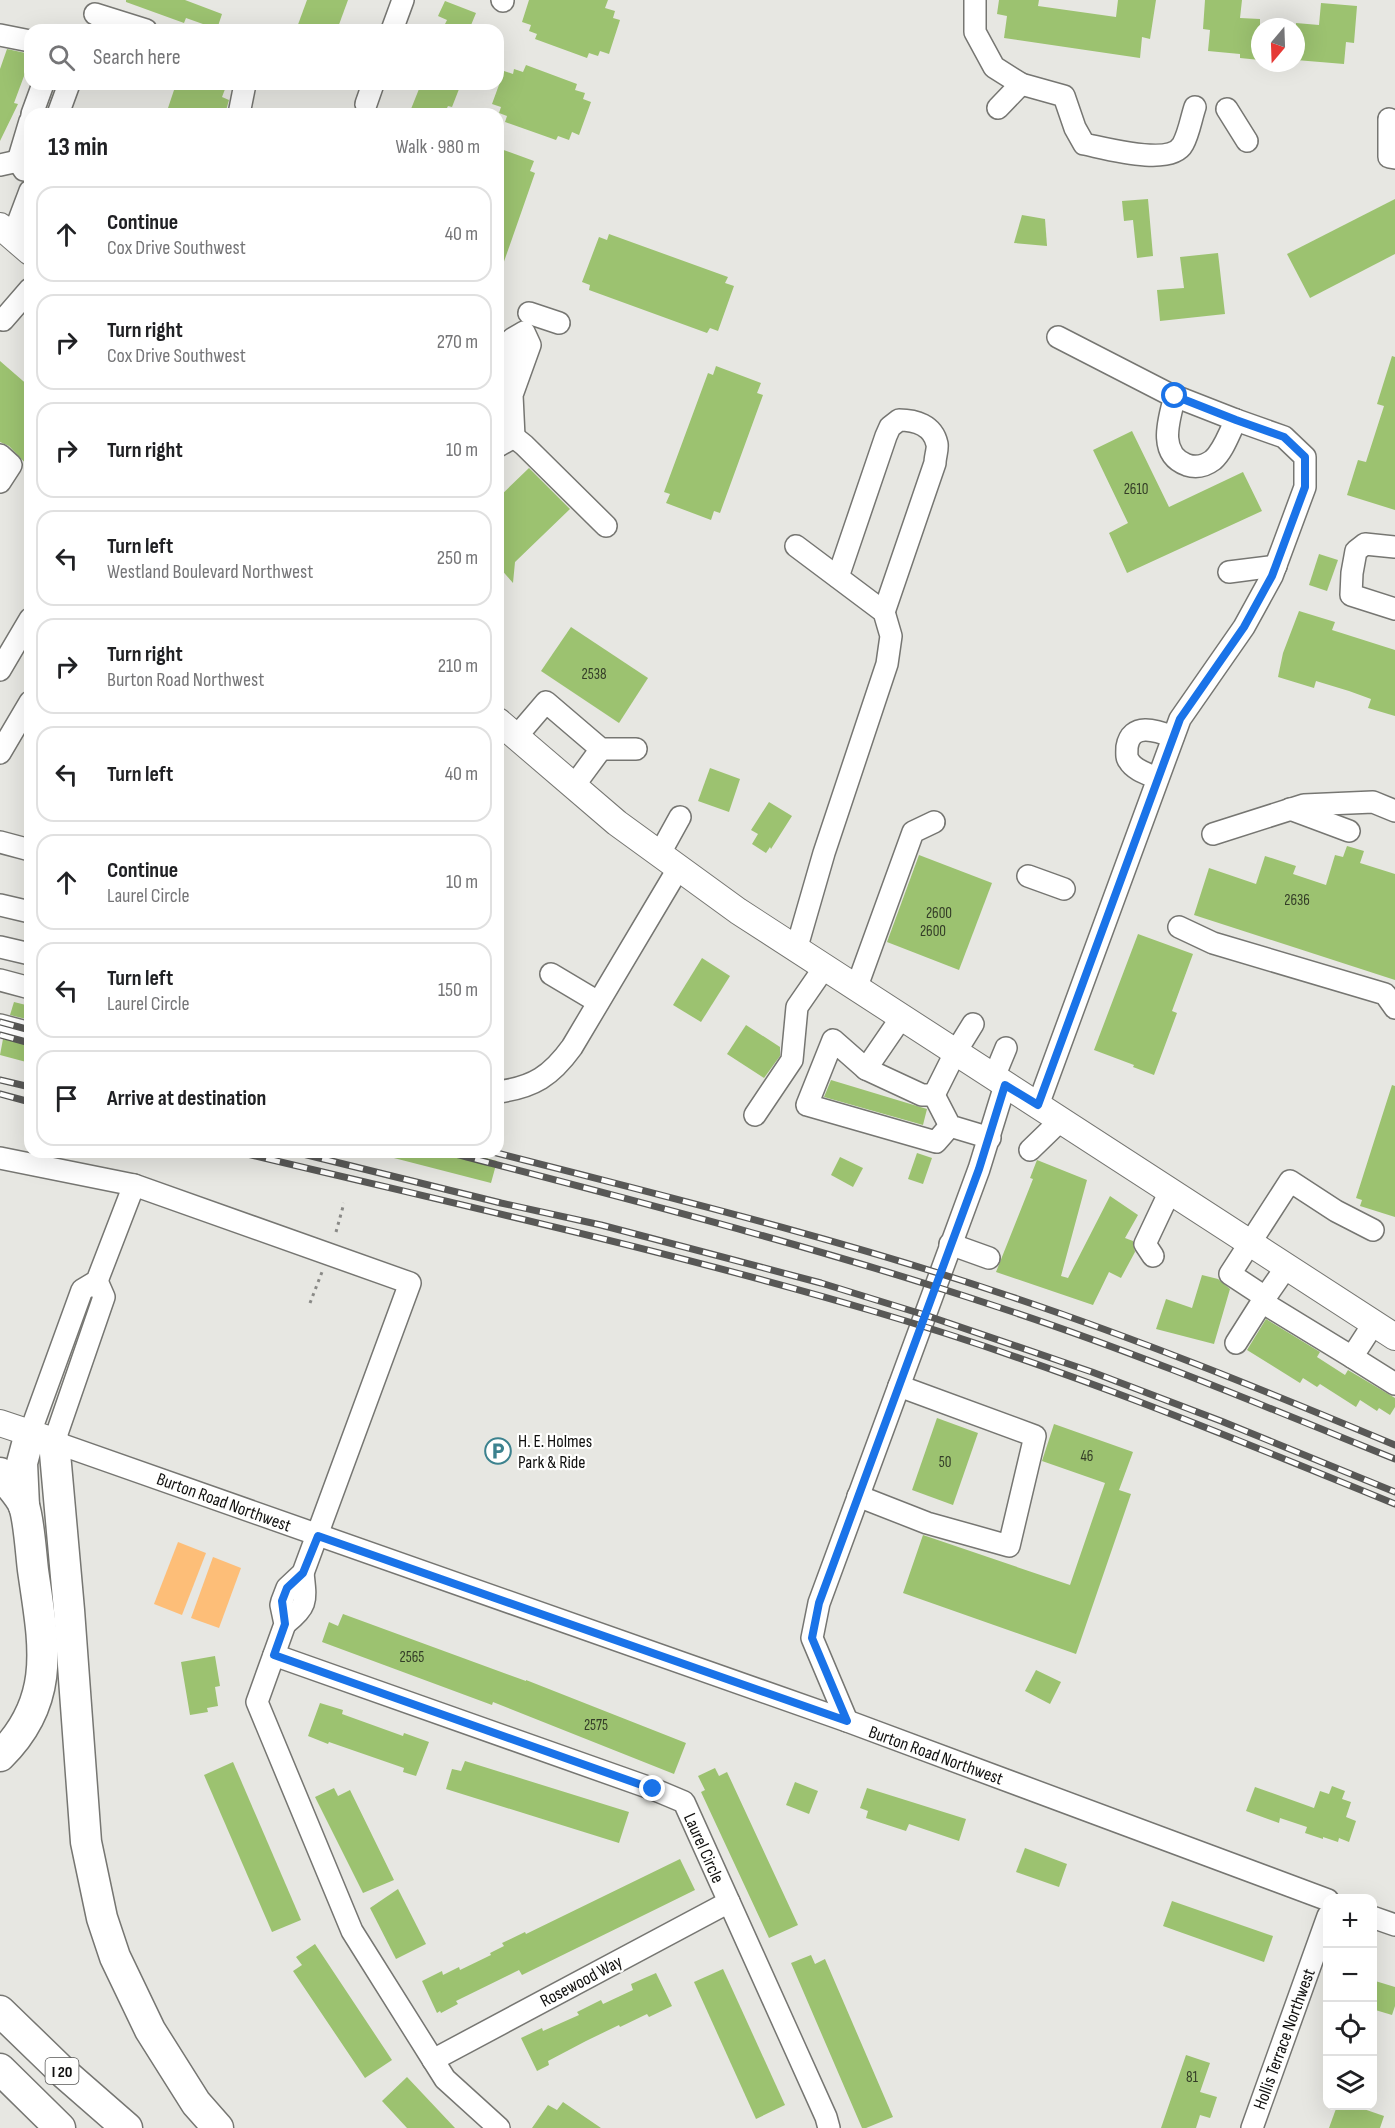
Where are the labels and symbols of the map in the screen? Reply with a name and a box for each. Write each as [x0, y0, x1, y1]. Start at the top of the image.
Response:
north arrow [1251, 18, 1305, 72]
route start [1161, 382, 1187, 408]
house number: 2610 [1124, 480, 1148, 499]
house number: 2538 [581, 665, 607, 684]
house number: 2636 [1284, 891, 1310, 910]
house number: 2600 [926, 904, 952, 923]
house number: 2600 [920, 922, 946, 941]
place label: H. E. Holmes Park & Ride [518, 1431, 592, 1473]
parking icon: H. E. Holmes Park & Ride [483, 1436, 513, 1466]
house number: 46 [1081, 1447, 1093, 1466]
house number: 50 [939, 1453, 951, 1472]
street label: Burton Road Northwest [154, 1468, 294, 1537]
house number: 2565 [400, 1648, 424, 1667]
house number: 2575 [584, 1716, 608, 1735]
street label: Burton Road Northwest [866, 1721, 1006, 1790]
route end [639, 1775, 665, 1801]
street label: Laurel Circle [679, 1810, 728, 1886]
street label: Rosewood Way [537, 1951, 626, 2012]
street label: Hollis Terrace Northwest [1249, 1965, 1320, 2112]
road number: I 20 [46, 2058, 78, 2084]
house number: 81 [1186, 2068, 1199, 2087]

